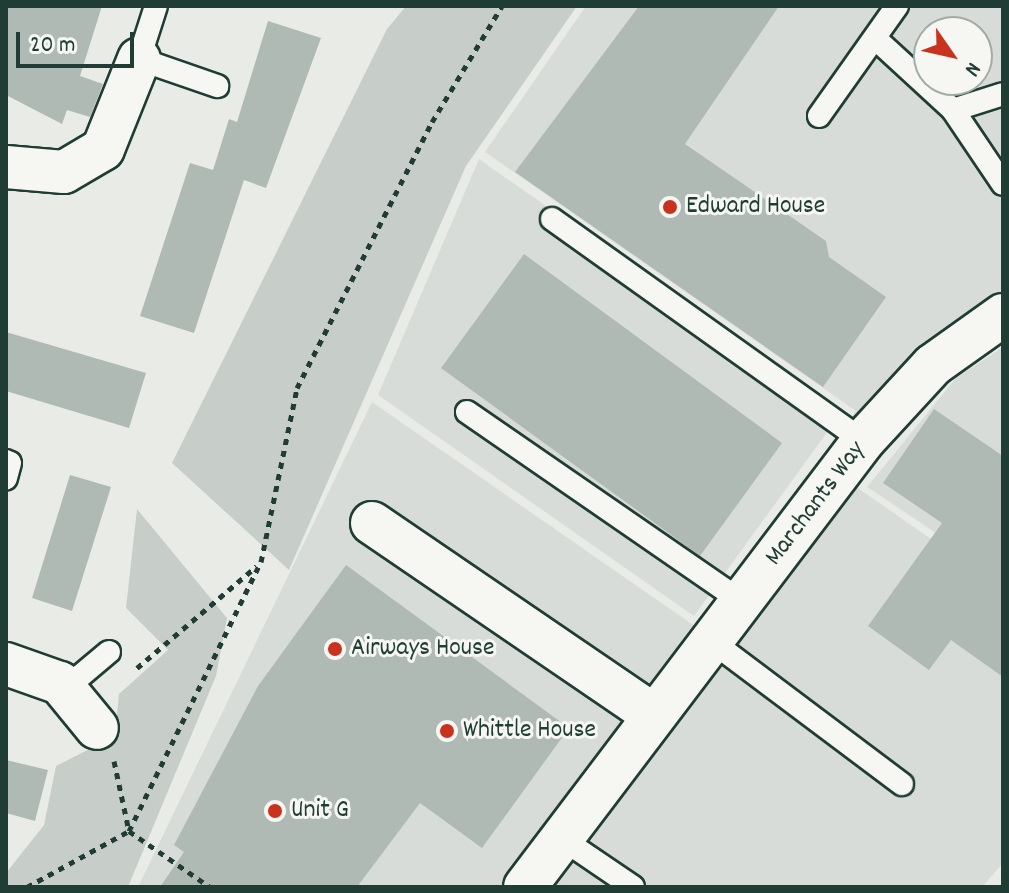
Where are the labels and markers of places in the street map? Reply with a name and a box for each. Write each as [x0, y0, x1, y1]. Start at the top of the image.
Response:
place label: Edward House [686, 191, 825, 223]
marker: Edward House [661, 198, 679, 216]
place label: Airways House [351, 633, 494, 665]
marker: Airways House [326, 640, 344, 658]
place label: Whittle House [463, 715, 596, 747]
marker: Whittle House [438, 722, 456, 740]
place label: Unit G [291, 795, 349, 827]
marker: Unit G [266, 802, 284, 820]

